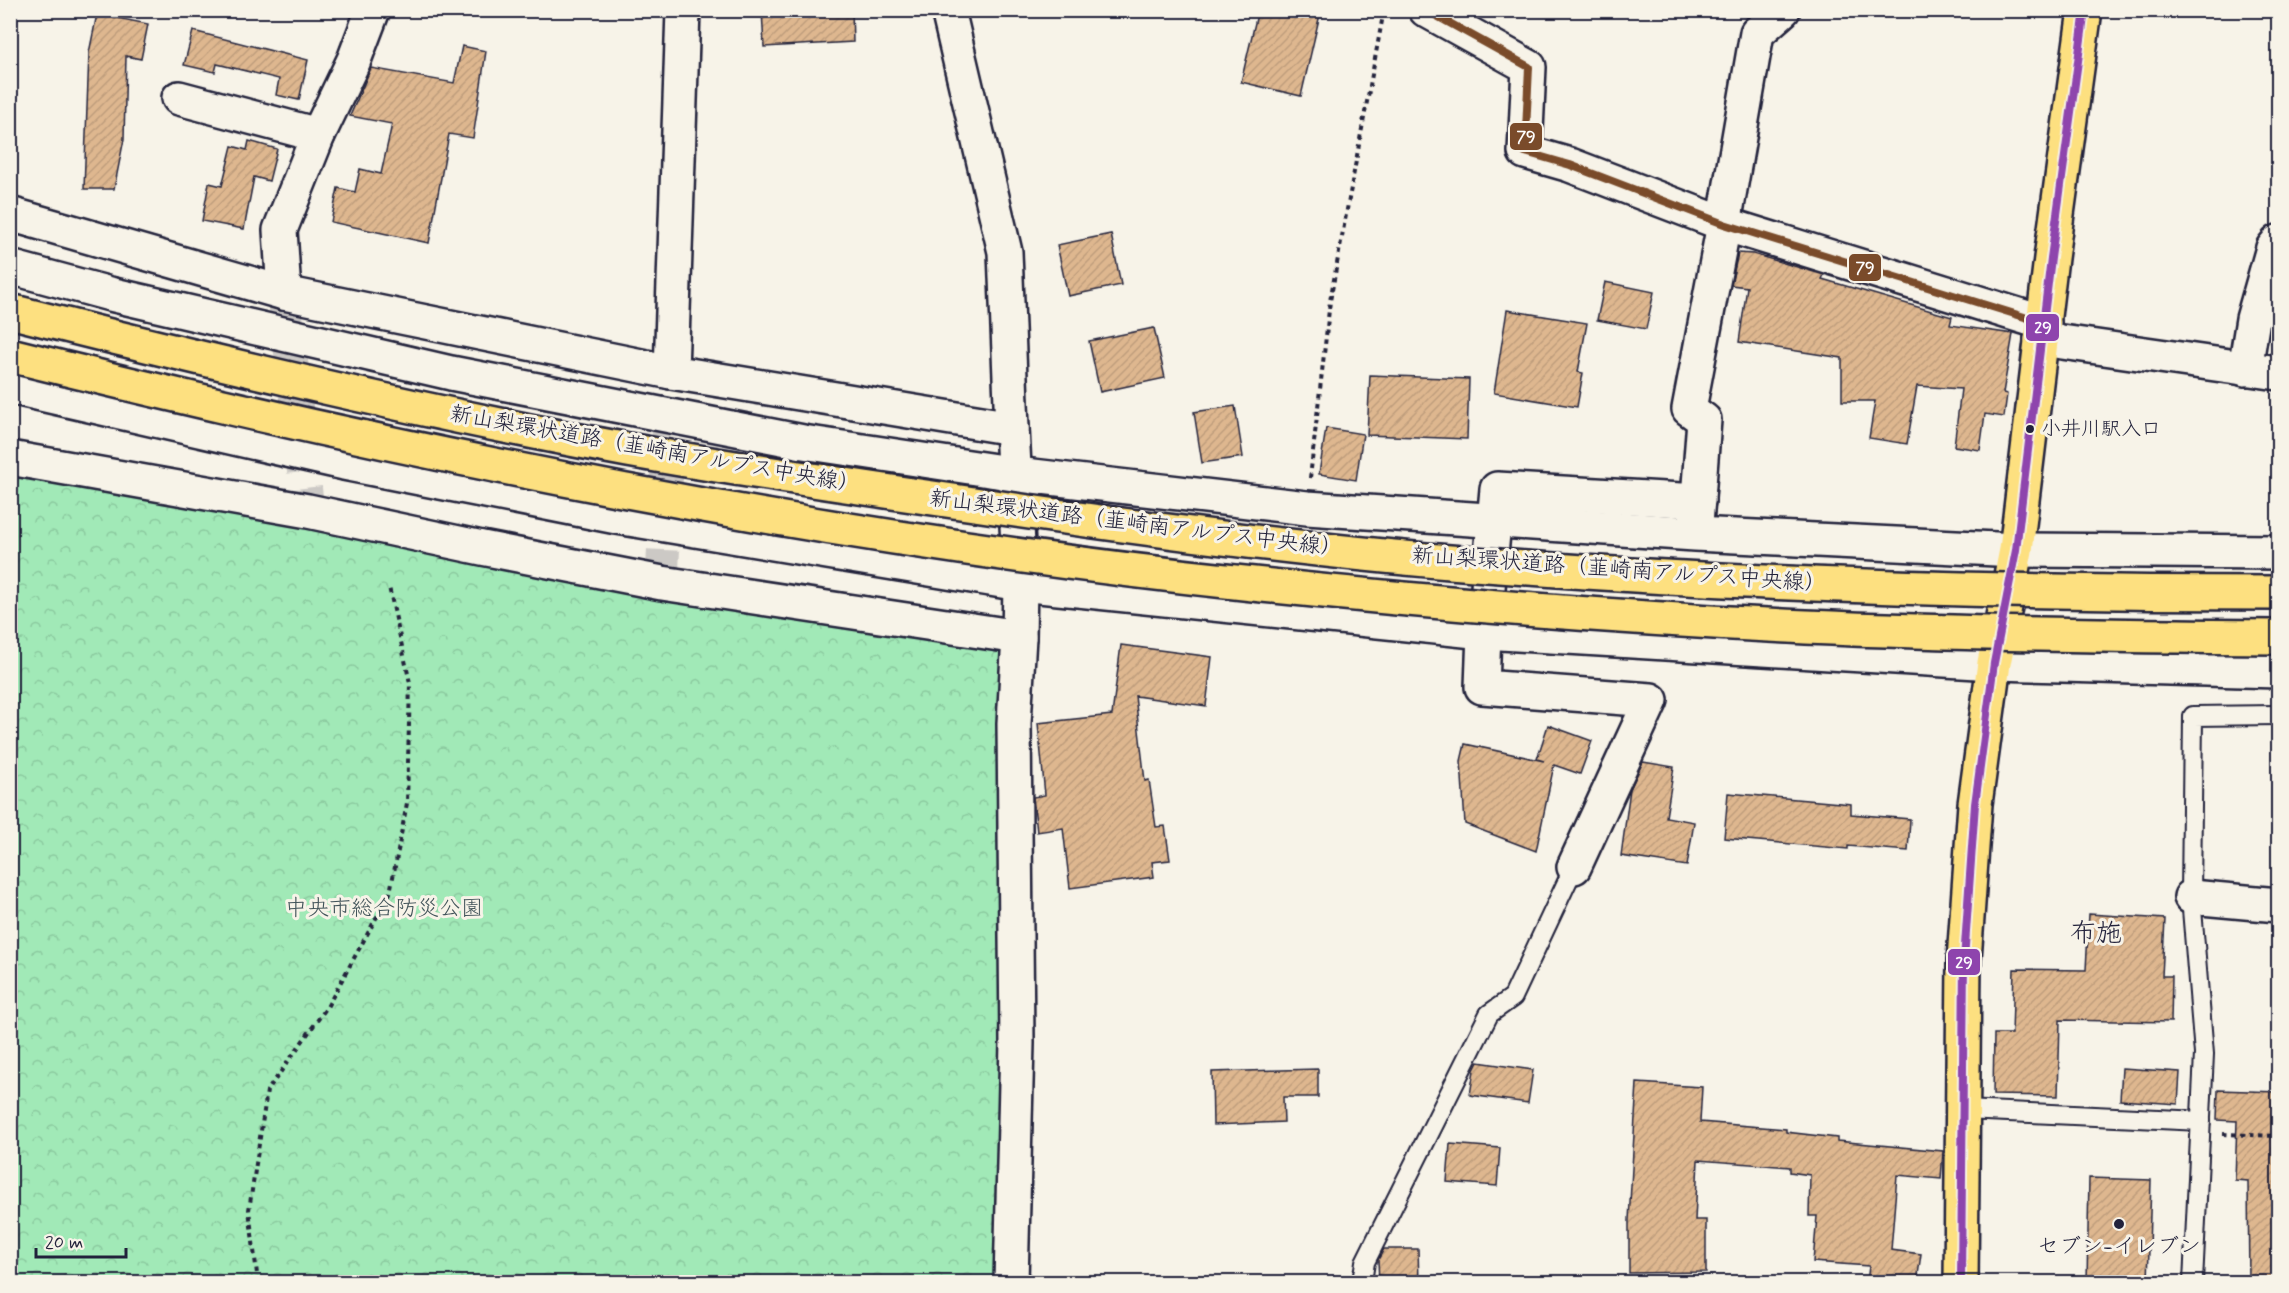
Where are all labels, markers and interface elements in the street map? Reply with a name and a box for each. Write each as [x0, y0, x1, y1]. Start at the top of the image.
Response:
line badge: 79 [1509, 122, 1543, 151]
text: 79 [1516, 127, 1536, 148]
line badge: 79 [1848, 253, 1882, 282]
text: 79 [1855, 258, 1875, 279]
line badge: 29 [2025, 313, 2060, 342]
text: 29 [2034, 318, 2052, 339]
street label: 新山梨環状道路（韮崎南アルプス中央線） [448, 400, 862, 500]
place label: 小井川駅入口 [2041, 416, 2161, 443]
marker: 小井川駅入口 [2024, 423, 2036, 435]
street label: 新山梨環状道路（韮崎南アルプス中央線） [928, 485, 1344, 563]
street label: 新山梨環状道路（韮崎南アルプス中央線） [1411, 542, 1827, 598]
park label: 中央市総合防災公園 [285, 895, 483, 923]
district label: 布施 [2070, 917, 2122, 951]
line badge: 29 [1947, 948, 1981, 976]
text: 29 [1955, 953, 1973, 974]
marker: セブン-イレブン [2112, 1217, 2126, 1231]
scale bar [36, 1221, 126, 1259]
text: 20 m [45, 1231, 83, 1255]
place label: セブン-イレブン [2037, 1233, 2201, 1261]

